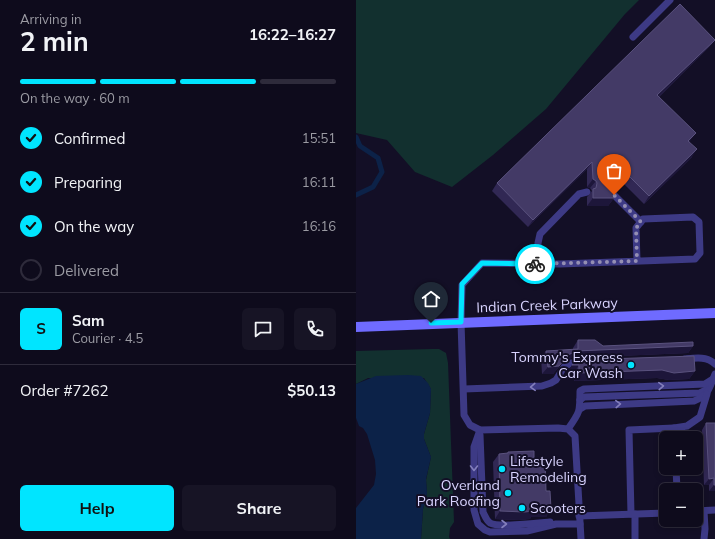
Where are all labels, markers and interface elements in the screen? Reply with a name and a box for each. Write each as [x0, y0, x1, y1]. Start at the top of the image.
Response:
text: Arriving in [20, 11, 82, 27]
text: 2 min [20, 25, 89, 58]
text: 16:22–16:27 [249, 25, 336, 44]
text: On the way · 60 m [20, 90, 130, 106]
icon: check [20, 127, 42, 149]
text: Confirmed [54, 129, 125, 148]
text: 15:51 [302, 130, 336, 146]
pin [597, 154, 631, 195]
icon: bag [603, 160, 625, 182]
icon: check [20, 171, 42, 193]
text: Preparing [54, 173, 122, 192]
text: 16:11 [302, 174, 336, 190]
icon: check [20, 215, 42, 237]
text: On the way [54, 217, 134, 236]
text: 16:16 [302, 218, 336, 234]
courier [515, 244, 555, 284]
icon: bike [524, 253, 546, 275]
text: Delivered [54, 261, 119, 280]
pin [414, 282, 448, 323]
icon: home [420, 288, 442, 310]
street label: Indian Creek Parkway [476, 294, 619, 316]
button: chat [242, 308, 284, 350]
button: phone [294, 308, 336, 350]
text: Sam [72, 311, 104, 330]
text: S [36, 319, 46, 338]
text: Courier · 4.5 [72, 330, 143, 346]
place label: Tommy's Express Car Wash [511, 348, 623, 382]
marker: Tommy's Express Car Wash [626, 360, 636, 370]
text: Order #7262 [20, 381, 108, 400]
text: $50.13 [287, 381, 336, 400]
one-way arrow [658, 381, 664, 390]
one-way arrow [530, 382, 536, 391]
one-way arrow [615, 400, 621, 409]
map controls [659, 431, 703, 527]
button: + [659, 431, 703, 475]
place label: Lifestyle Remodeling [510, 452, 587, 486]
marker: Lifestyle Remodeling [497, 464, 507, 474]
one-way arrow [470, 465, 478, 471]
place label: Overland Park Roofing [417, 476, 500, 510]
button: − [659, 483, 703, 527]
button: Help [20, 485, 174, 531]
button: Share [182, 485, 336, 531]
marker: Overland Park Roofing [503, 488, 513, 498]
place label: Scooters [530, 499, 586, 517]
marker: Scooters [517, 503, 527, 513]
one-way arrow [501, 520, 507, 528]

